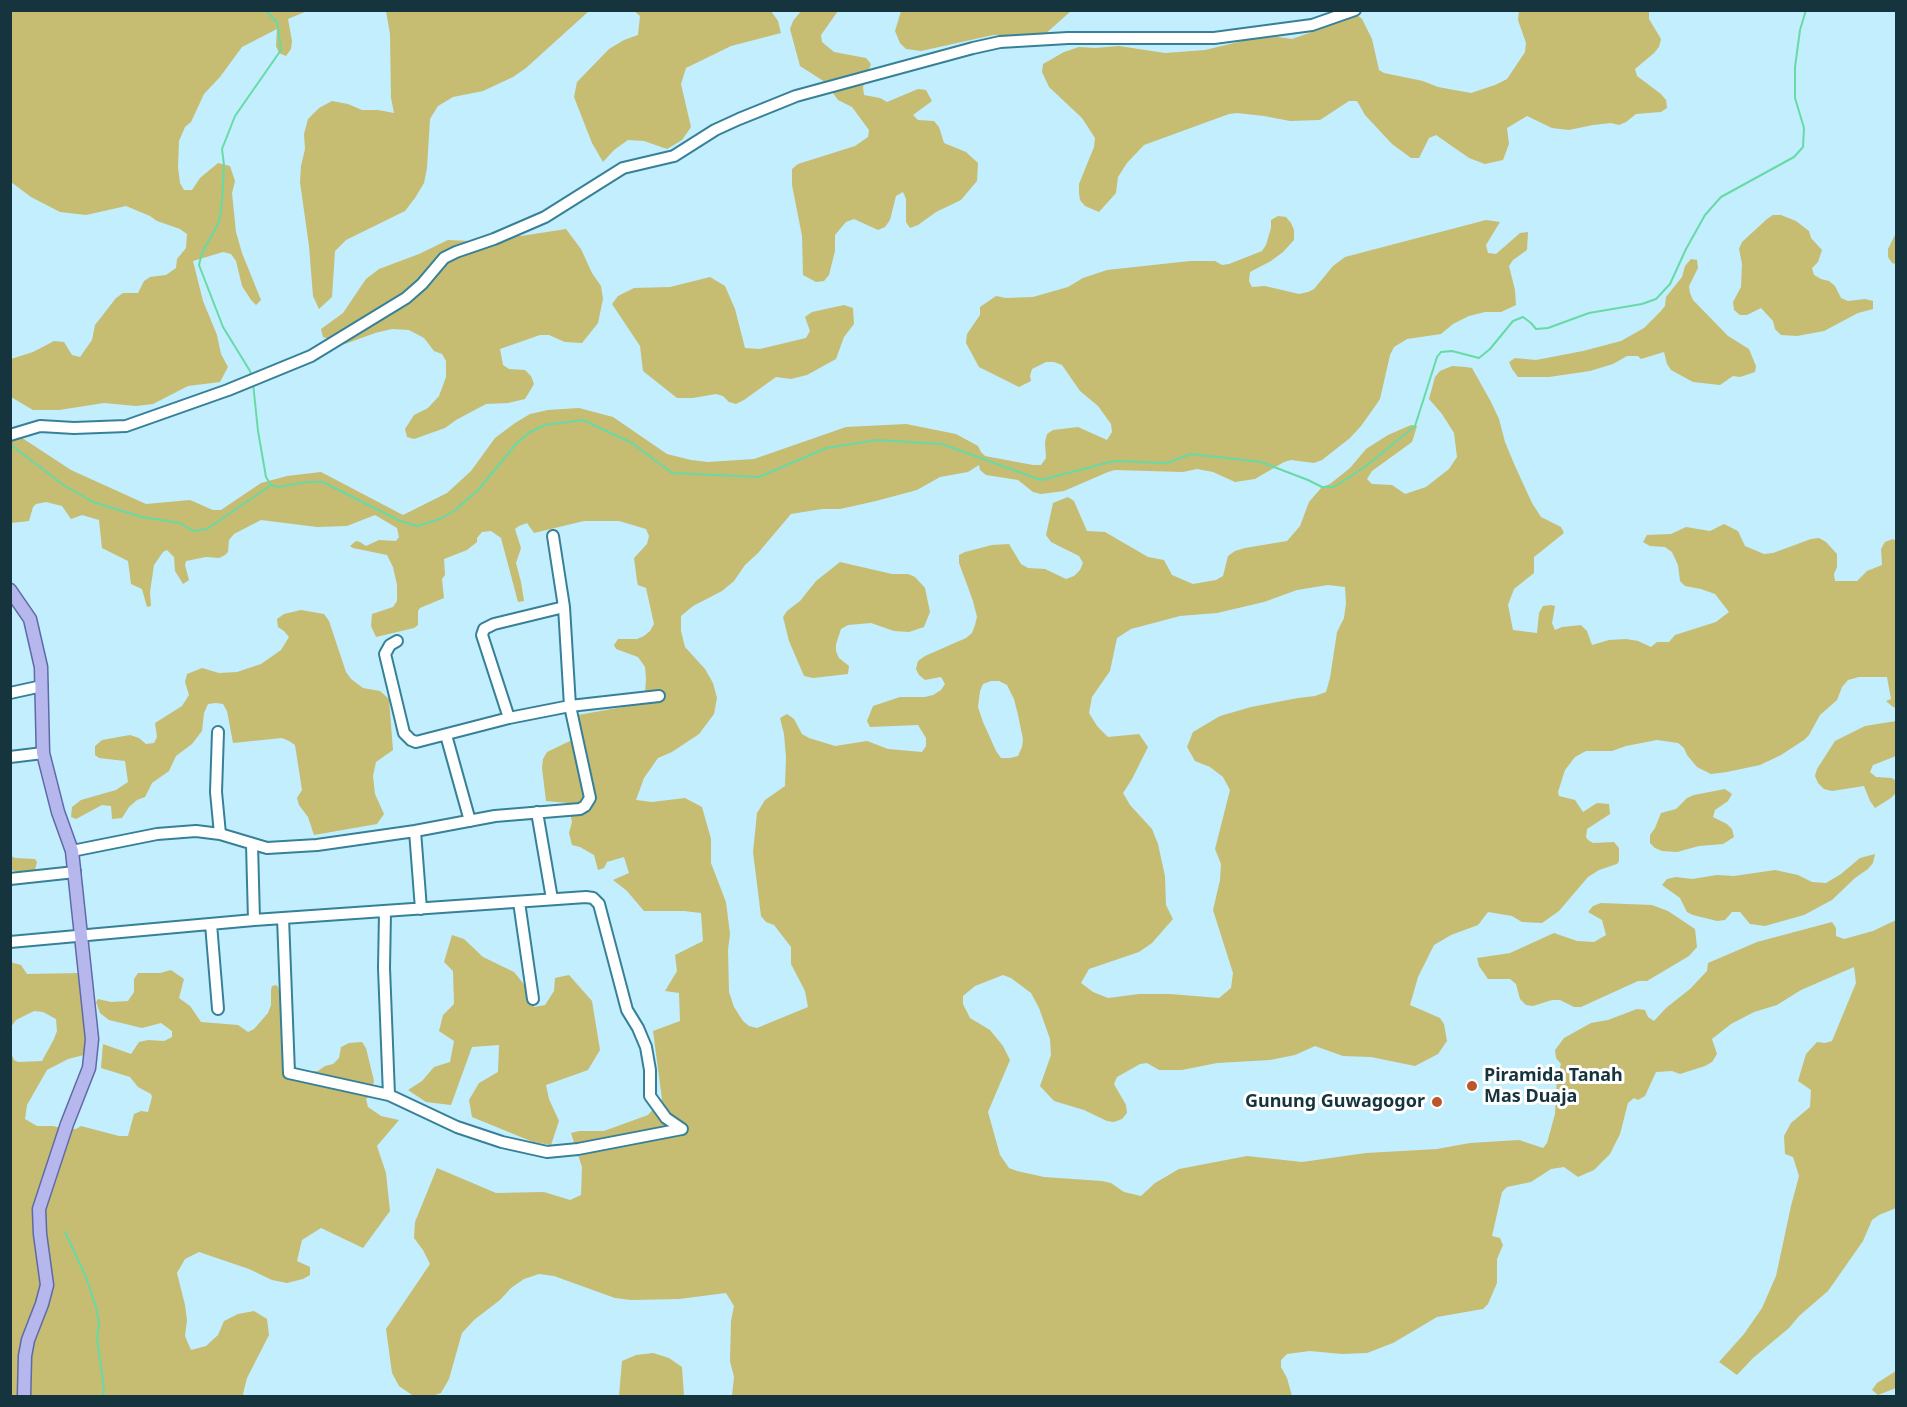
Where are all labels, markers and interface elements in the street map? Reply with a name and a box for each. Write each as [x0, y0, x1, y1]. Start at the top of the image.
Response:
place label: Piramida Tanah Mas Duaja [1484, 1065, 1623, 1108]
marker: Piramida Tanah Mas Duaja [1465, 1079, 1479, 1093]
place label: Gunung Guwagogor [1245, 1091, 1425, 1113]
marker: Gunung Guwagogor [1430, 1095, 1444, 1109]

